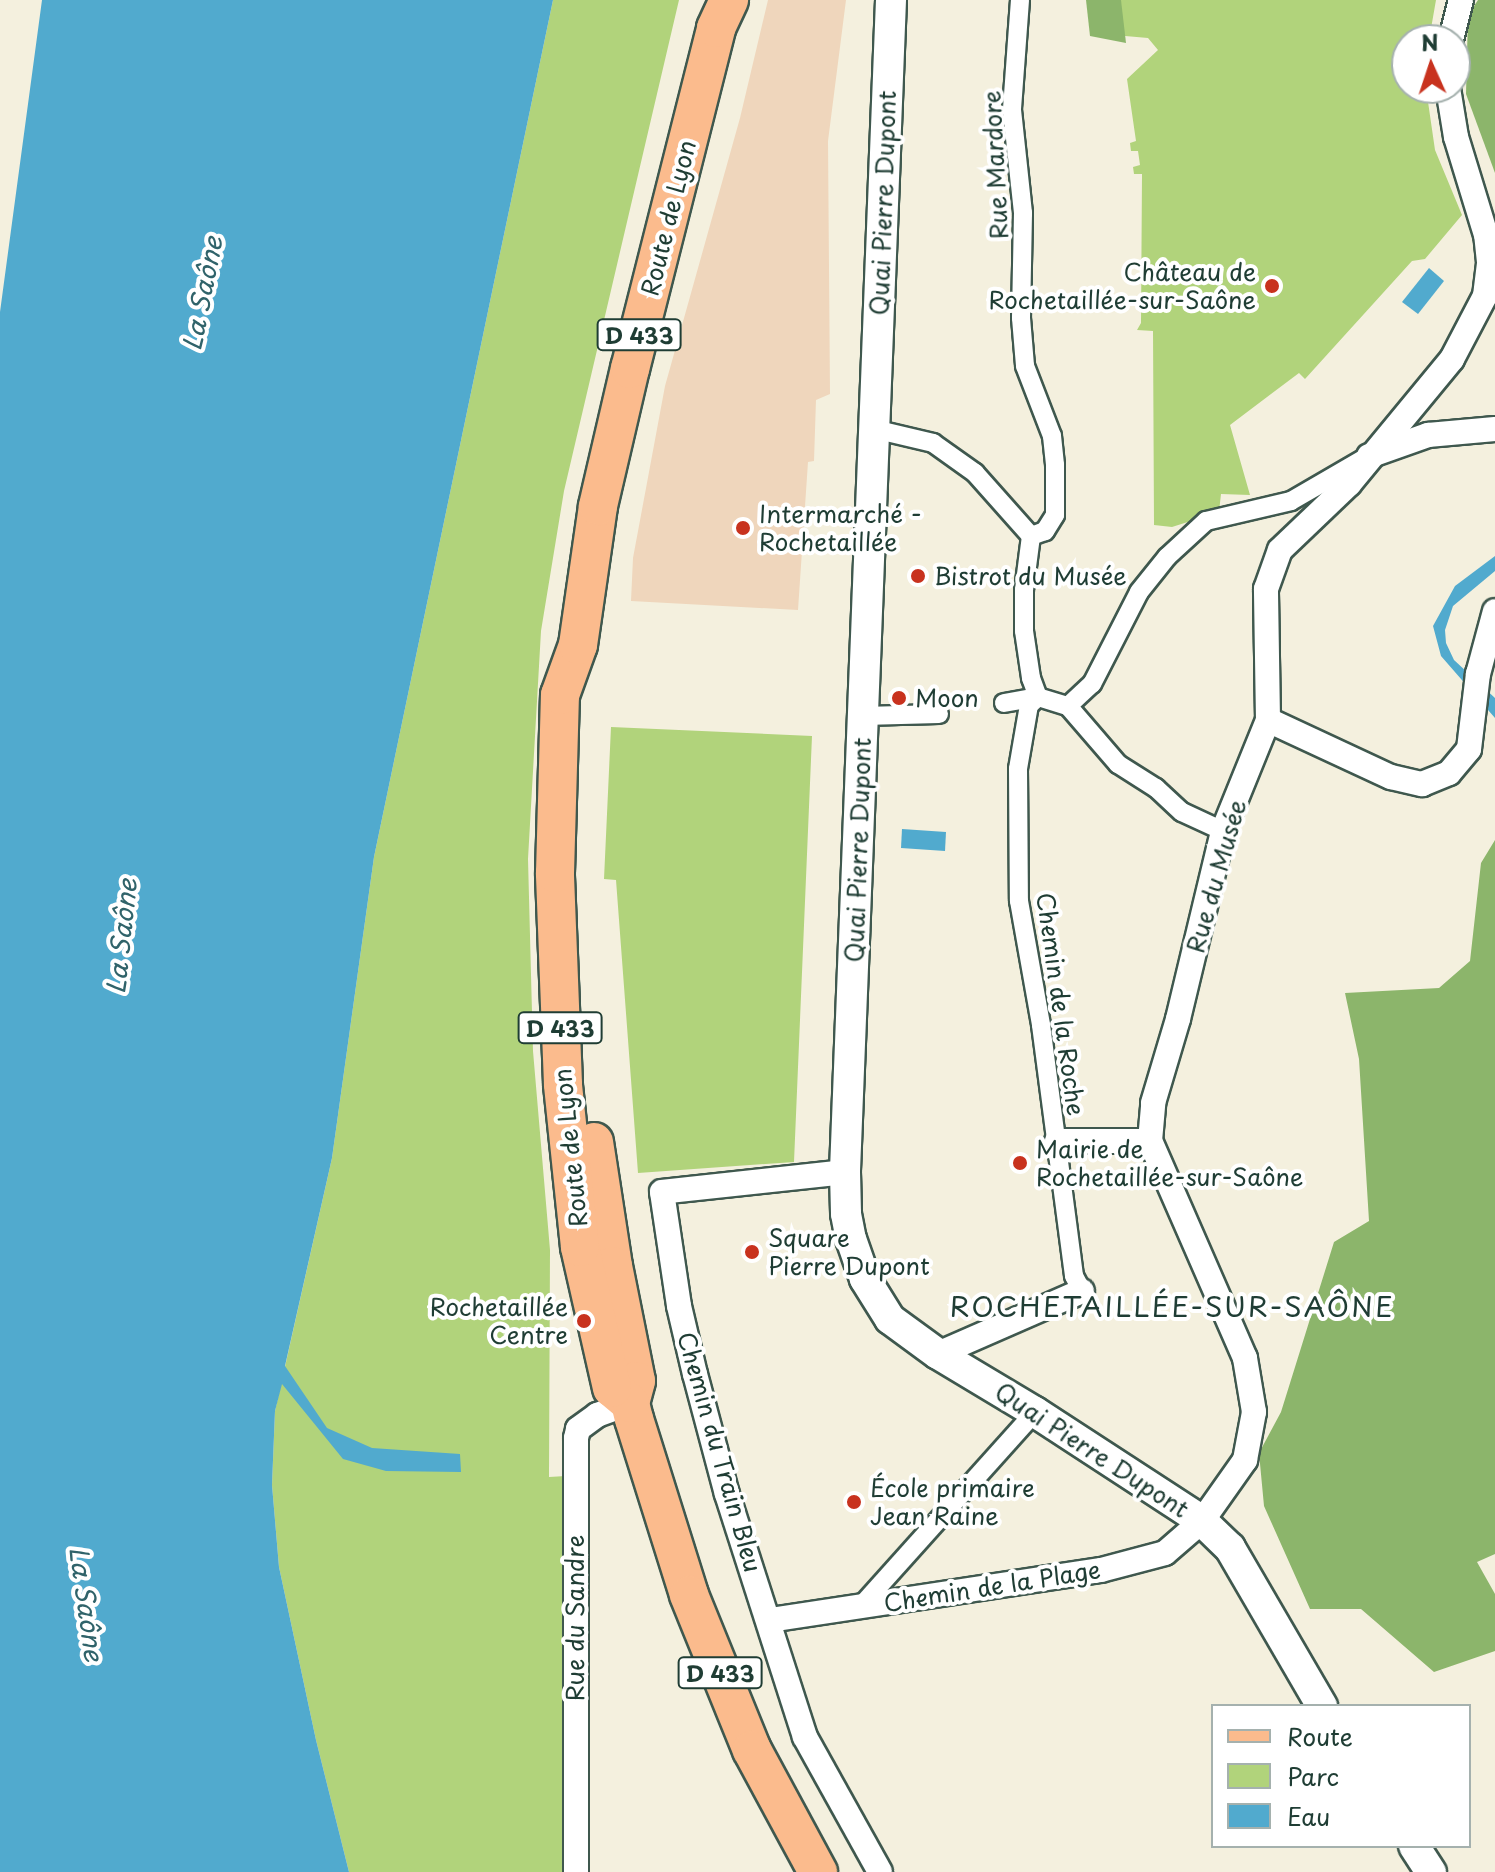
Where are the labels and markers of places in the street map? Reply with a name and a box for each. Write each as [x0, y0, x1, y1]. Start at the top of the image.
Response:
place label: Château de Rochetaillée-sur-Saône [989, 258, 1256, 314]
marker: Château de Rochetaillée-sur-Saône [1263, 277, 1281, 295]
place label: Intermarché - Rochetaillée [759, 500, 922, 556]
marker: Intermarché - Rochetaillée [734, 519, 752, 537]
place label: Bistrot du Musée [934, 562, 1128, 590]
marker: Bistrot du Musée [909, 567, 927, 585]
place label: Moon [915, 684, 979, 712]
marker: Moon [890, 689, 908, 707]
place label: Mairie de Rochetaillée-sur-Saône [1036, 1135, 1303, 1191]
marker: Mairie de Rochetaillée-sur-Saône [1011, 1154, 1029, 1172]
place label: Square Pierre Dupont [768, 1224, 931, 1280]
marker: Square Pierre Dupont [743, 1243, 761, 1261]
place label: Rochetaillée Centre [430, 1293, 568, 1349]
marker: Rochetaillée Centre [575, 1312, 593, 1330]
place label: École primaire Jean Raine [870, 1474, 1036, 1530]
marker: École primaire Jean Raine [845, 1493, 863, 1511]

